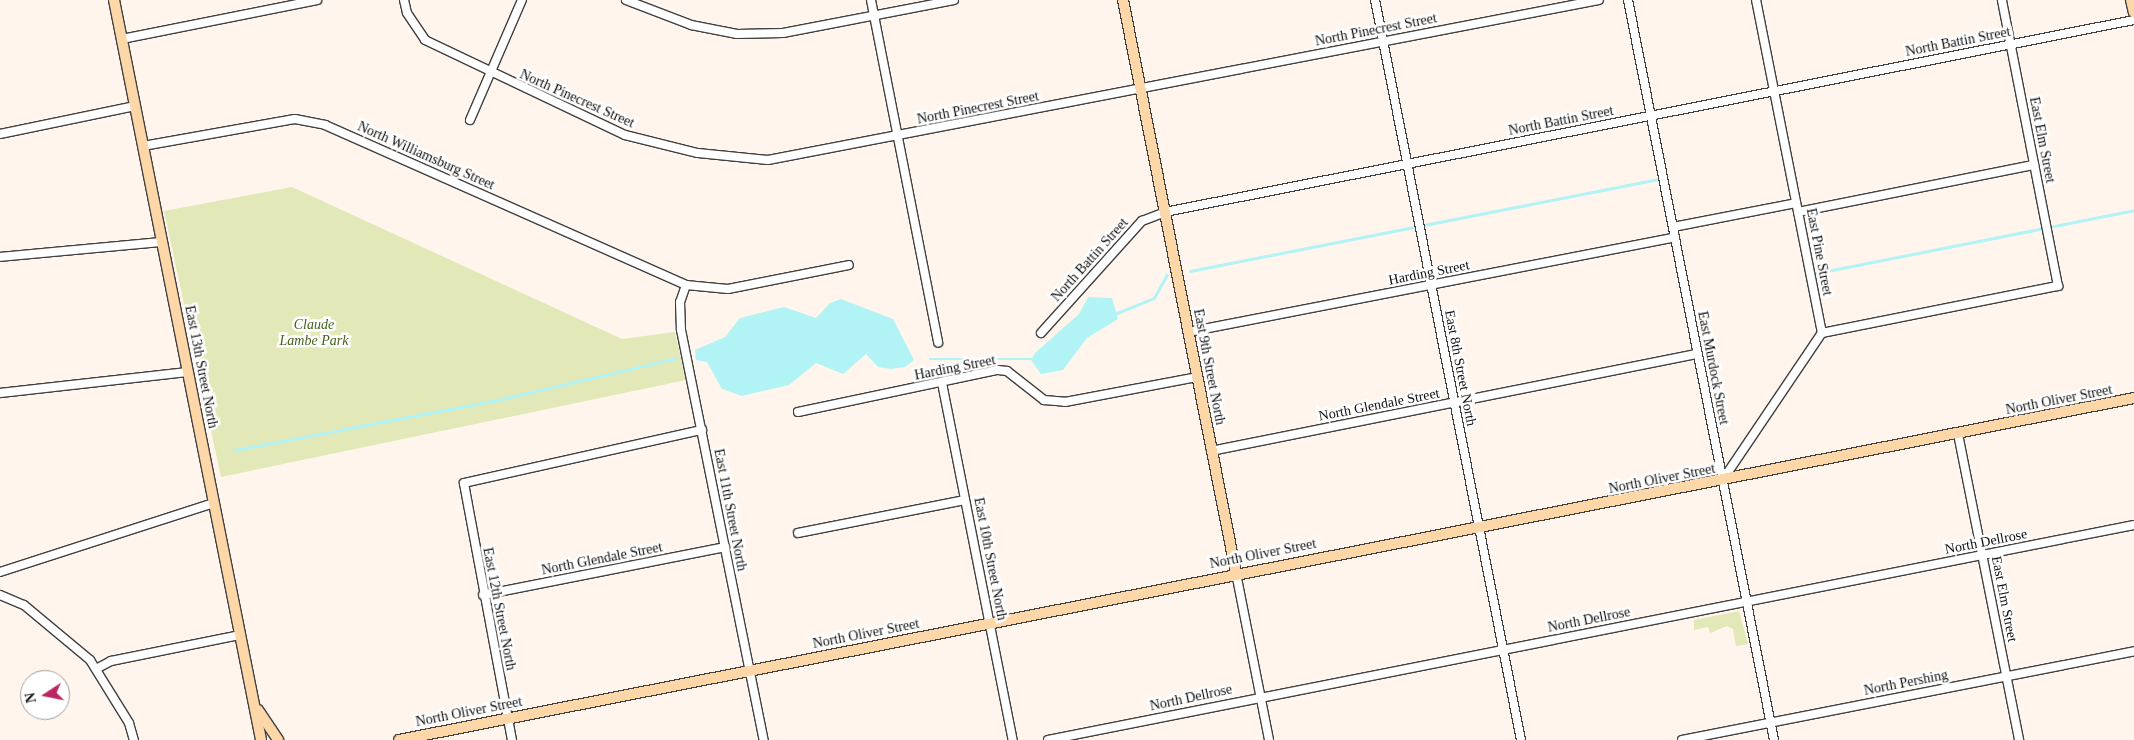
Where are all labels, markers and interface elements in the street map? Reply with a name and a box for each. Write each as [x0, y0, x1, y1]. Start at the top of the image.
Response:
street label: North Pinecrest Street [1314, 10, 1438, 50]
street label: North Battin Street [1904, 24, 2012, 60]
street label: North Pinecrest Street [517, 66, 637, 132]
street label: North Pinecrest Street [916, 88, 1040, 128]
street label: East Elm Street [2025, 96, 2059, 184]
street label: North Battin Street [1507, 103, 1615, 139]
street label: North Williamsburg Street [355, 118, 497, 194]
street label: East Pine Street [1802, 207, 1836, 297]
street label: North Battin Street [1048, 215, 1132, 305]
street label: Harding Street [1387, 257, 1471, 289]
street label: East 13th Street North [181, 304, 221, 430]
street label: East 9th Street North [1190, 308, 1228, 426]
street label: East 8th Street North [1441, 309, 1479, 427]
street label: East Murdock Street [1694, 310, 1732, 426]
park label: Claude Lambe Park [280, 317, 348, 350]
street label: Harding Street [913, 352, 997, 384]
street label: North Oliver Street [2004, 381, 2114, 419]
street label: North Glendale Street [1317, 385, 1441, 425]
street label: East 11th Street North [710, 447, 750, 573]
street label: North Oliver Street [1607, 460, 1717, 498]
street label: East 10th Street North [970, 496, 1010, 622]
street label: North Dellrose [1943, 526, 2029, 558]
street label: North Oliver Street [1208, 535, 1318, 573]
street label: North Glendale Street [540, 539, 664, 579]
street label: East 12th Street North [479, 546, 519, 672]
street label: East Elm Street [1987, 555, 2021, 643]
street label: North Dellrose [1546, 604, 1632, 636]
street label: North Oliver Street [811, 615, 921, 653]
street label: North Pershing [1863, 667, 1949, 699]
north arrow [20, 670, 70, 720]
street label: North Dellrose [1148, 681, 1234, 715]
text: N [22, 691, 39, 704]
street label: North Oliver Street [414, 693, 524, 731]

